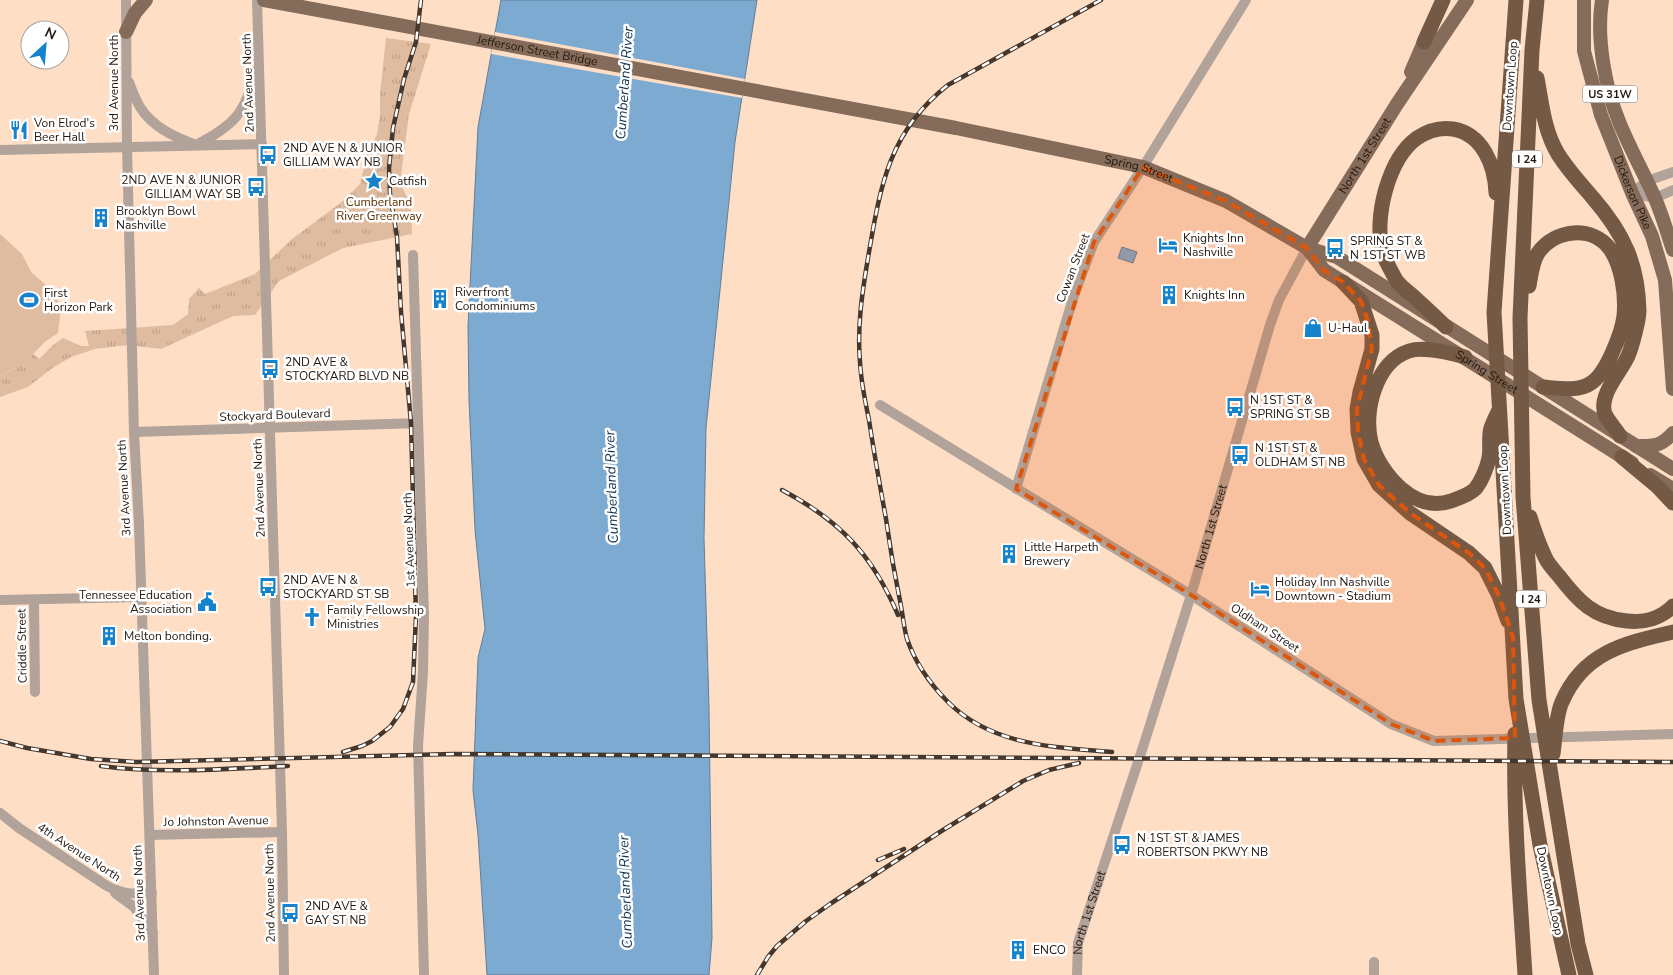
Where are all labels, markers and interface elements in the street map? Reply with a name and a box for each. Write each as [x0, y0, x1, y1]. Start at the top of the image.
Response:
north arrow [20, 20, 70, 70]
text: N [42, 23, 59, 45]
water label: Cumberland River [611, 25, 638, 140]
street label: Jefferson Street Bridge [475, 31, 599, 70]
street label: 2nd Avenue North [238, 33, 258, 133]
street label: 3rd Avenue North [106, 35, 122, 131]
street label: Downtown Loop [1499, 41, 1521, 131]
road number: US 31W [1582, 86, 1638, 102]
street label: North 1st Street [1335, 114, 1395, 197]
place label: Von Elrod's Beer Hall [33, 115, 95, 145]
restaurant icon: Von Elrod's Beer Hall [8, 119, 30, 141]
place label: 2ND AVE N & JUNIOR GILLIAM WAY NB [283, 140, 403, 170]
bus stop icon: 2ND AVE N & JUNIOR GILLIAM WAY NB [257, 144, 279, 166]
road number: I 24 [1512, 150, 1542, 168]
street label: Spring Street [1103, 151, 1176, 187]
street label: Dickerson Pike [1610, 153, 1656, 232]
place icon: Catfish [363, 170, 385, 192]
place label: 2ND AVE N & JUNIOR GILLIAM WAY SB [121, 172, 241, 202]
place label: Catfish [389, 173, 427, 189]
bus stop icon: 2ND AVE N & JUNIOR GILLIAM WAY SB [245, 176, 267, 198]
park label: Cumberland River Greenway [336, 194, 423, 224]
place label: Brooklyn Bowl Nashville [116, 203, 196, 233]
building icon: Brooklyn Bowl Nashville [90, 207, 112, 229]
street label: Cowan Street [1052, 230, 1094, 305]
place label: Knights Inn Nashville [1183, 230, 1244, 260]
place label: SPRING ST & N 1ST ST WB [1350, 233, 1426, 263]
hotel icon: Knights Inn Nashville [1157, 234, 1179, 256]
bus stop icon: SPRING ST & N 1ST ST WB [1324, 237, 1346, 259]
place label: Riverfront Condominiums [455, 284, 535, 314]
building icon: Knights Inn [1158, 284, 1180, 306]
place label: First Horizon Park [44, 285, 114, 315]
place label: Knights Inn [1184, 287, 1245, 303]
building icon: Riverfront Condominiums [429, 288, 451, 310]
sports icon: First Horizon Park [18, 289, 40, 311]
shop icon: U-Haul [1302, 317, 1324, 339]
place label: U-Haul [1328, 320, 1368, 336]
street label: Spring Street [1452, 346, 1522, 398]
place label: 2ND AVE & STOCKYARD BLVD NB [285, 354, 409, 384]
bus stop icon: 2ND AVE & STOCKYARD BLVD NB [259, 358, 281, 380]
place label: N 1ST ST & SPRING ST SB [1250, 392, 1330, 422]
bus stop icon: N 1ST ST & SPRING ST SB [1224, 396, 1246, 418]
street label: Stockyard Boulevard [219, 405, 331, 425]
water label: Cumberland River [600, 429, 623, 544]
street label: 2nd Avenue North [249, 438, 269, 538]
street label: 3rd Avenue North [113, 439, 135, 537]
place label: N 1ST ST & OLDHAM ST NB [1255, 440, 1345, 470]
bus stop icon: N 1ST ST & OLDHAM ST NB [1229, 444, 1251, 466]
street label: Downtown Loop [1495, 445, 1515, 535]
street label: North 1st Street [1191, 482, 1231, 571]
street label: 1st Avenue North [399, 492, 419, 588]
place label: Little Harpeth Brewery [1024, 539, 1099, 569]
building icon: Little Harpeth Brewery [998, 543, 1020, 565]
place label: 2ND AVE N & STOCKYARD ST SB [283, 572, 389, 602]
place label: Holiday Inn Nashville Downtown - Stadium [1275, 574, 1391, 604]
bus stop icon: 2ND AVE N & STOCKYARD ST SB [257, 576, 279, 598]
hotel icon: Holiday Inn Nashville Downtown - Stadium [1249, 578, 1271, 600]
place label: Tennessee Education Association [79, 587, 192, 617]
road number: I 24 [1516, 590, 1546, 608]
public building icon: Tennessee Education Association [196, 591, 218, 613]
street label: Oldham Street [1228, 600, 1303, 657]
place label: Family Fellowship Ministries [327, 602, 424, 632]
church icon: Family Fellowship Ministries [301, 606, 323, 628]
street label: Criddle Street [13, 608, 31, 684]
building icon: Melton bonding. [98, 625, 120, 647]
place label: Melton bonding. [124, 628, 212, 644]
street label: Jo Johnston Avenue [162, 812, 269, 830]
street label: 4th Avenue North [34, 819, 124, 885]
place label: N 1ST ST & JAMES ROBERTSON PKWY NB [1137, 830, 1268, 860]
water label: Cumberland River [614, 834, 637, 949]
bus stop icon: N 1ST ST & JAMES ROBERTSON PKWY NB [1111, 834, 1133, 856]
street label: 2nd Avenue North [261, 843, 279, 943]
street label: 3rd Avenue North [129, 844, 149, 942]
street label: Downtown Loop [1533, 845, 1567, 937]
street label: North 1st Street [1070, 868, 1110, 955]
place label: 2ND AVE & GAY ST NB [305, 898, 369, 928]
bus stop icon: 2ND AVE & GAY ST NB [279, 902, 301, 924]
building icon: ENCO [1007, 939, 1029, 961]
place label: ENCO [1033, 942, 1066, 958]

